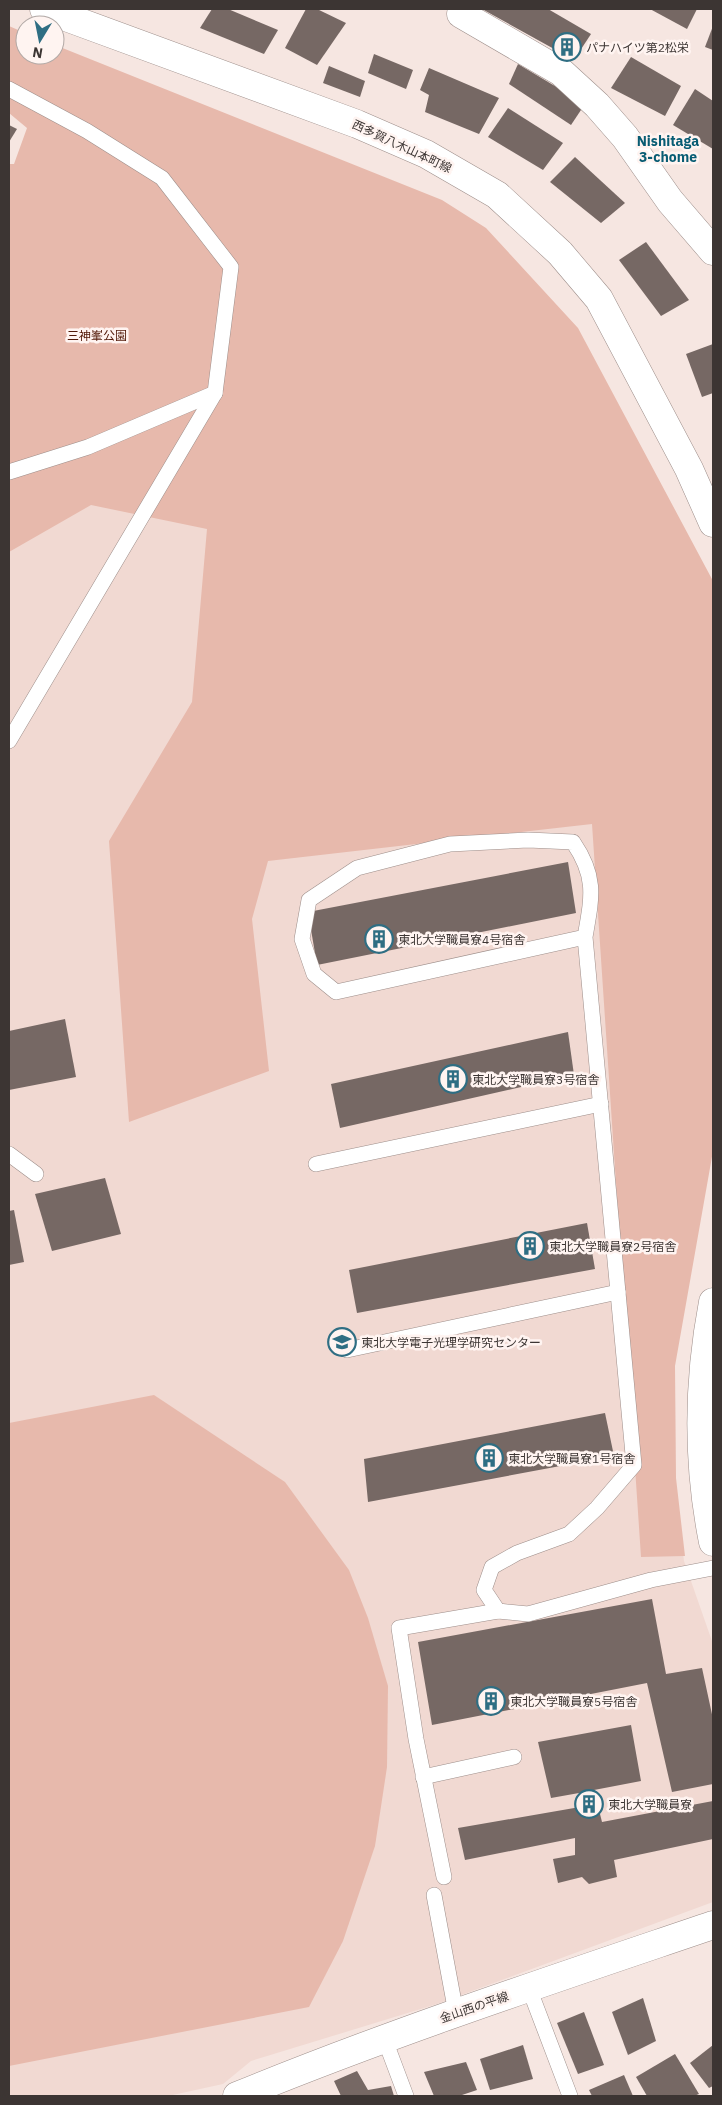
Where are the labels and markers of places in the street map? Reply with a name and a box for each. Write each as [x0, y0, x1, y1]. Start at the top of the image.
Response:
building icon: パナハイツ第2松栄 [552, 32, 582, 62]
place label: パナハイツ第2松栄 [586, 40, 689, 55]
building icon: 東北大学職員寮4号宿舎 [364, 924, 394, 954]
place label: 東北大学職員寮4号宿舎 [398, 932, 525, 947]
building icon: 東北大学職員寮3号宿舎 [438, 1064, 468, 1094]
place label: 東北大学職員寮3号宿舎 [472, 1072, 599, 1087]
building icon: 東北大学職員寮2号宿舎 [515, 1231, 545, 1261]
place label: 東北大学職員寮2号宿舎 [549, 1239, 676, 1254]
school or university icon: 東北大学電子光理学研究センター [327, 1327, 357, 1357]
place label: 東北大学電子光理学研究センター [361, 1335, 541, 1350]
building icon: 東北大学職員寮1号宿舎 [474, 1443, 504, 1473]
place label: 東北大学職員寮1号宿舎 [508, 1451, 635, 1466]
building icon: 東北大学職員寮5号宿舎 [476, 1686, 506, 1716]
place label: 東北大学職員寮5号宿舎 [510, 1694, 637, 1709]
building icon: 東北大学職員寮 [574, 1789, 604, 1819]
place label: 東北大学職員寮 [608, 1797, 692, 1812]

